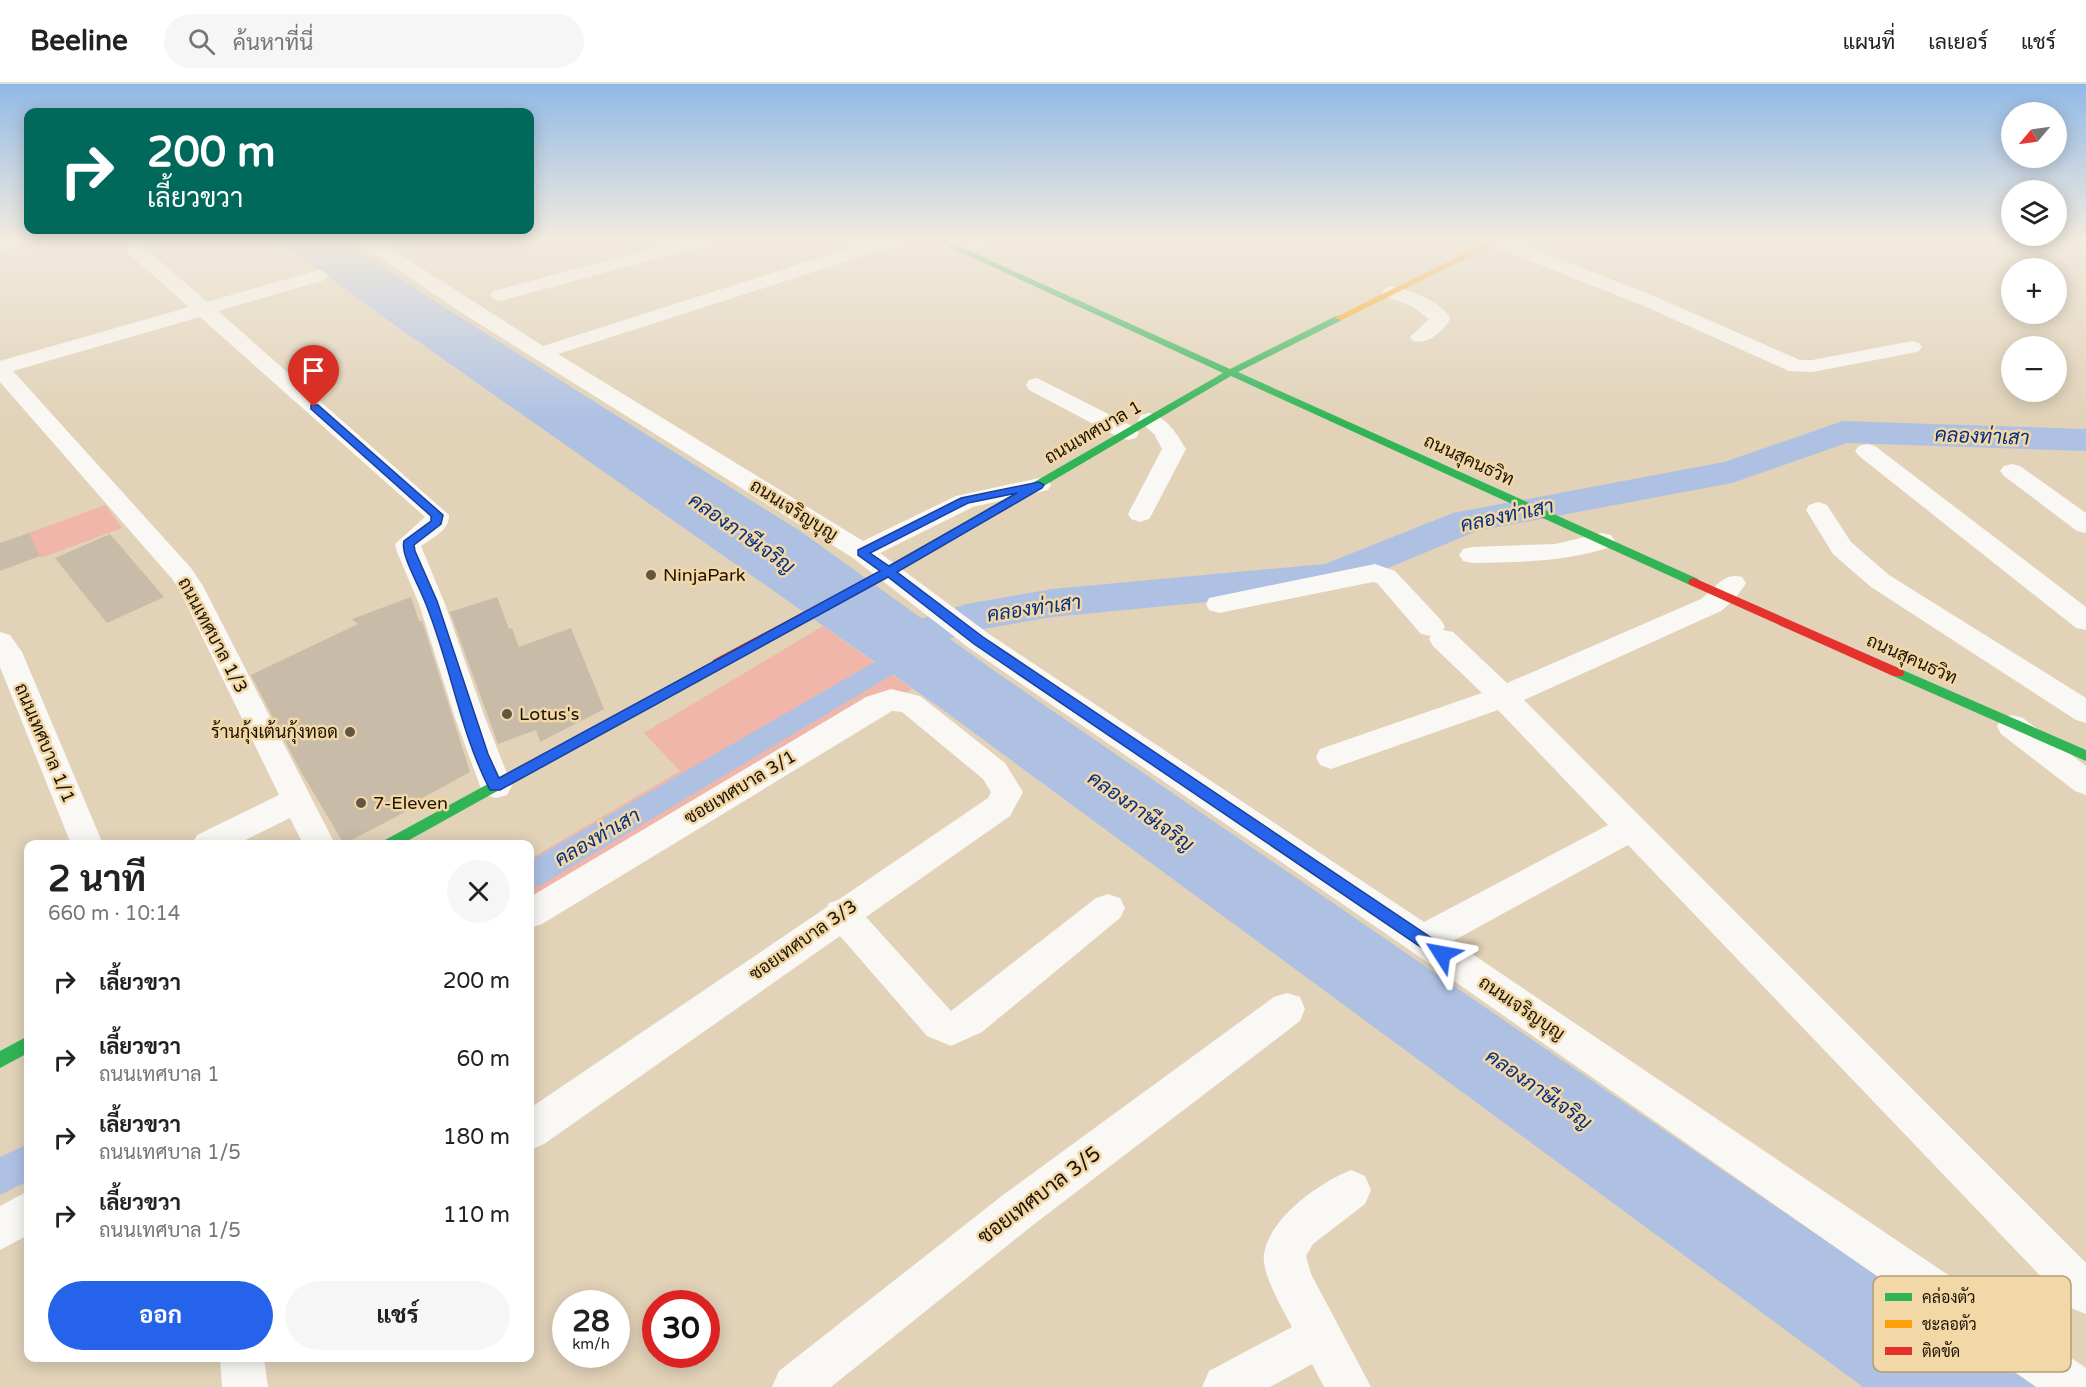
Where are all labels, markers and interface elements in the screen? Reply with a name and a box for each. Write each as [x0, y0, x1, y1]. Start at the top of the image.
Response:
search box [164, 14, 584, 68]
text: Beeline [30, 24, 128, 58]
icon: search [185, 25, 218, 58]
text: ค้นหาที่นี่ [233, 30, 313, 56]
text: แผนที่ [1843, 30, 1895, 55]
text: เลเยอร์ [1928, 30, 1988, 55]
text: แชร์ [2021, 30, 2056, 55]
north arrow [2001, 102, 2067, 168]
map controls [2001, 102, 2067, 402]
text: 200 m [147, 127, 276, 178]
icon: right [48, 132, 126, 210]
button: layers [2001, 180, 2067, 246]
text: เลี้ยวขวา [147, 182, 243, 215]
button: + [2001, 258, 2067, 324]
button: − [2001, 336, 2067, 402]
pin [288, 345, 339, 407]
icon: arrive [297, 354, 330, 387]
street label: ถนนเทศบาล 1 [1041, 395, 1145, 469]
water label: คลองท่าเสา [1934, 422, 2030, 451]
street label: ถนนสุคนธวิท [1420, 430, 1518, 491]
street label: ถนนเจริญบุญ [746, 474, 842, 546]
water label: คลองภาษีเจริญ [684, 487, 800, 579]
water label: คลองท่าเสา [1458, 493, 1556, 538]
place label: NinjaPark [663, 564, 746, 586]
marker: NinjaPark [644, 568, 658, 582]
street label: ถนนเทศบาล 1/3 [173, 573, 253, 697]
water label: คลองท่าเสา [985, 590, 1083, 627]
street label: ถนนสุคนธวิท [1863, 629, 1961, 690]
street label: ถนนเทศบาล 1/1 [10, 680, 80, 806]
place label: Lotus's [519, 703, 579, 725]
marker: Lotus's [500, 707, 514, 721]
place label: ร้านกุ้งเต้นกุ้งทอด [211, 720, 338, 744]
marker: ร้านกุ้งเต้นกุ้งทอด [343, 725, 357, 739]
street label: ซอยเทศบาล 3/1 [680, 745, 800, 829]
water label: คลองภาษีเจริญ [1083, 765, 1199, 857]
place label: 7-Eleven [373, 792, 448, 814]
marker: 7-Eleven [354, 796, 368, 810]
water label: คลองท่าเสา [550, 803, 645, 872]
text: 2 นาที [48, 858, 146, 901]
button: close [447, 860, 510, 923]
street label: ซอยเทศบาล 3/3 [745, 895, 861, 985]
text: 660 m · 10:14 [48, 902, 180, 926]
position arrow [1410, 922, 1474, 986]
icon: right [48, 965, 81, 998]
text: 200 m [443, 968, 510, 994]
text: เลี้ยวขวา [99, 970, 181, 996]
street label: ถนนเจริญบุญ [1474, 971, 1569, 1046]
text: เลี้ยวขวา [99, 1034, 181, 1060]
icon: right [48, 1043, 81, 1076]
water label: คลองภาษีเจริญ [1481, 1043, 1597, 1135]
text: 60 m [456, 1046, 510, 1072]
text: ถนนเทศบาล 1 [99, 1063, 219, 1087]
text: เลี้ยวขวา [99, 1112, 181, 1138]
icon: right [48, 1121, 81, 1154]
text: 180 m [443, 1124, 510, 1150]
text: ถนนเทศบาล 1/5 [99, 1141, 241, 1165]
street label: ซอยเทศบาล 3/5 [973, 1141, 1106, 1250]
text: เลี้ยวขวา [99, 1190, 181, 1216]
icon: right [48, 1199, 81, 1232]
text: 110 m [443, 1202, 510, 1228]
text: ถนนเทศบาล 1/5 [99, 1219, 241, 1243]
legend [1873, 1276, 2071, 1372]
button: ออก [48, 1281, 273, 1350]
button: แชร์ [285, 1281, 510, 1350]
text: คล่องตัว [1922, 1287, 1976, 1308]
speed limit sign: 30 [642, 1290, 720, 1368]
text: 28 [572, 1303, 610, 1340]
text: ชะลอตัว [1922, 1314, 1977, 1335]
text: km/h [572, 1335, 610, 1353]
text: ติดขัด [1922, 1341, 1960, 1362]

